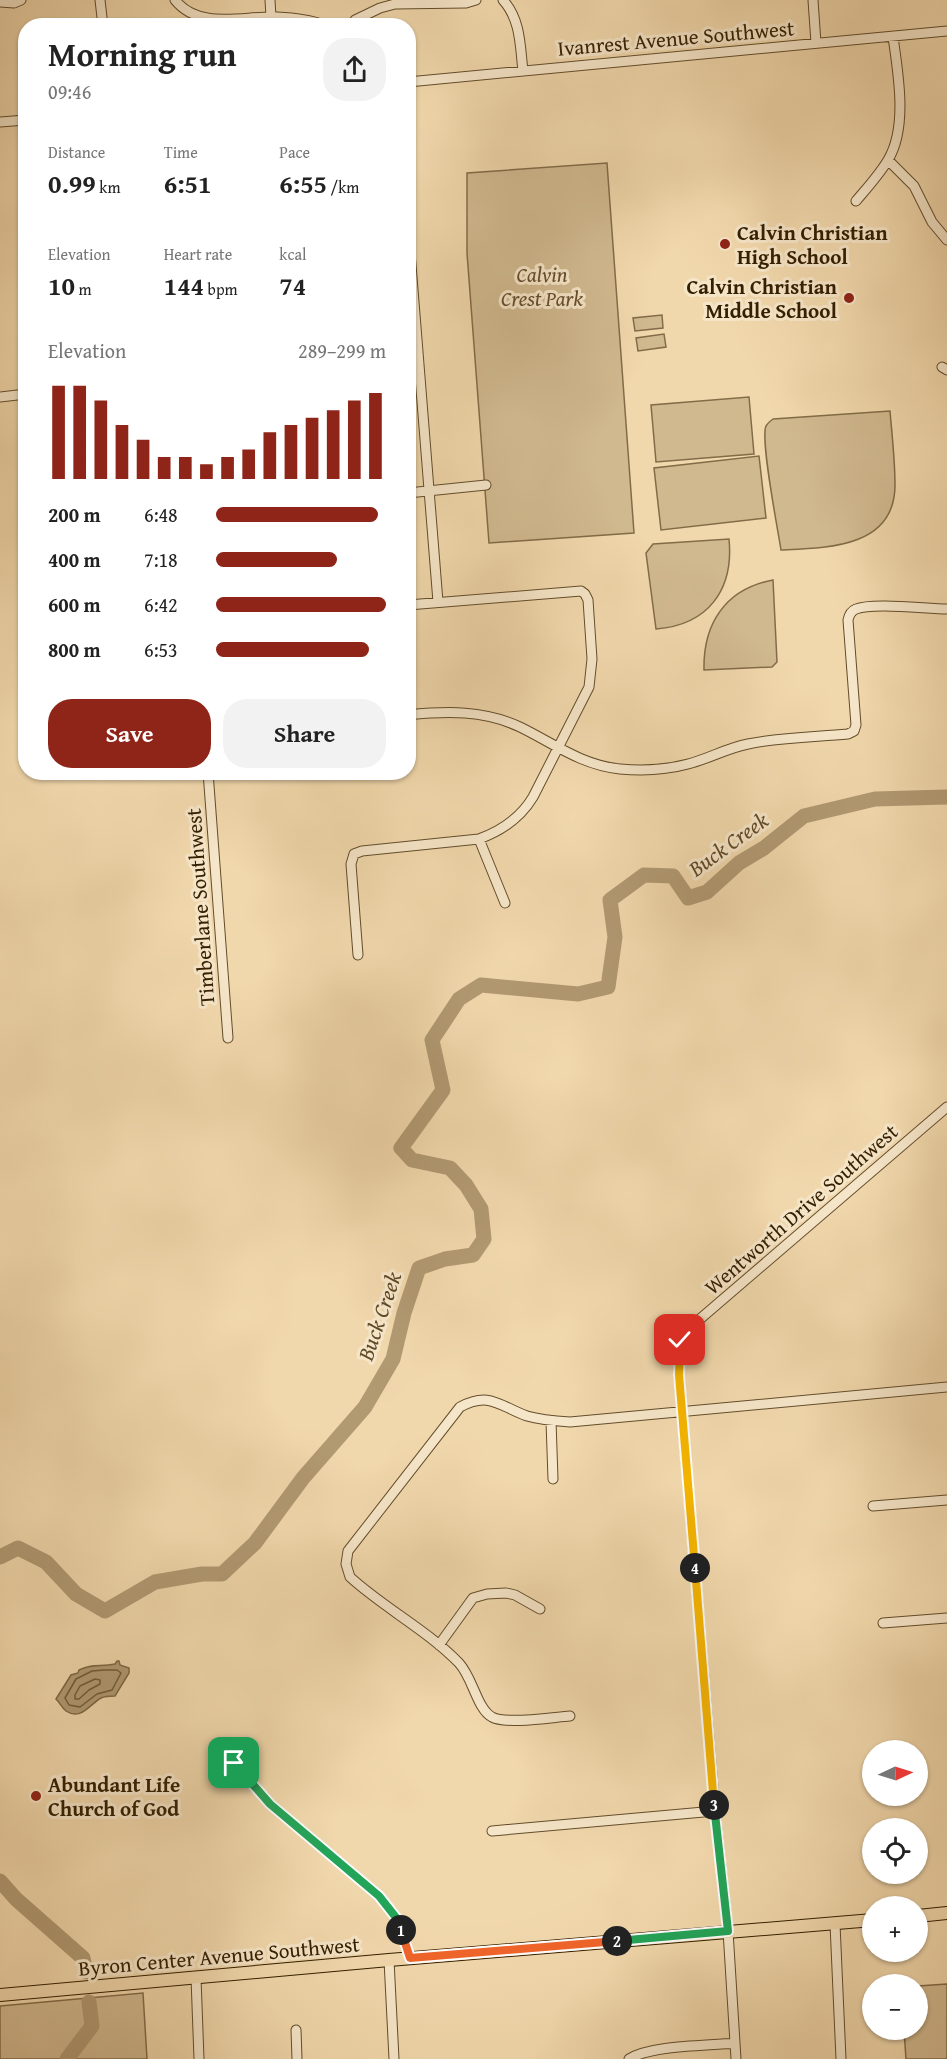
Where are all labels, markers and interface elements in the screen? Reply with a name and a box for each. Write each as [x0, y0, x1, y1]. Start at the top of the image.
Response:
street label: Ivanrest Avenue Southwest [556, 12, 796, 64]
text: Morning run [48, 30, 237, 78]
button: share [323, 38, 386, 101]
text: 09:46 [48, 77, 91, 106]
text: Distance [48, 140, 105, 164]
text: Time [164, 140, 198, 164]
text: Pace [279, 140, 310, 164]
text: 0.99 [48, 164, 96, 203]
text: 6:51 [164, 164, 211, 203]
text: 6:55 [279, 164, 327, 203]
text: km [96, 175, 120, 199]
text: /km [327, 175, 359, 199]
place label: Calvin Christian High School [737, 217, 888, 272]
marker: Calvin Christian High School [718, 237, 732, 251]
text: Elevation [48, 242, 111, 266]
text: Heart rate [164, 242, 232, 266]
text: kcal [279, 242, 307, 266]
park label: Calvin Crest Park [501, 259, 583, 314]
text: 10 [48, 266, 75, 305]
text: 144 [164, 266, 204, 305]
text: 74 [279, 266, 306, 305]
place label: Calvin Christian Middle School [686, 271, 838, 326]
text: m [75, 277, 92, 301]
text: bpm [204, 277, 238, 301]
marker: Calvin Christian Middle School [842, 291, 856, 305]
text: Elevation [48, 336, 126, 365]
text: 289–299 m [298, 336, 386, 365]
text: 200 m [48, 500, 101, 529]
text: 6:48 [144, 500, 178, 529]
text: 400 m [48, 545, 101, 574]
text: 7:18 [144, 545, 178, 574]
text: 600 m [48, 590, 101, 619]
text: 6:42 [144, 590, 178, 619]
text: 800 m [48, 635, 101, 664]
text: 6:53 [144, 635, 178, 664]
button: Save [48, 699, 211, 768]
button: Share [223, 699, 386, 768]
water label: Buck Creek [681, 804, 775, 884]
street label: Timberlane Southwest [178, 807, 222, 1007]
street label: Wentworth Drive Southwest [698, 1116, 905, 1302]
water label: Buck Creek [349, 1267, 409, 1365]
pin [654, 1314, 705, 1365]
icon: check [663, 1323, 696, 1356]
pin: 4 [680, 1553, 710, 1583]
text: 4 [691, 1556, 699, 1580]
pin [208, 1737, 259, 1788]
north arrow [862, 1740, 928, 1806]
map controls [862, 1740, 928, 2040]
icon: arrive [217, 1746, 250, 1779]
place label: Abundant Life Church of God [48, 1769, 180, 1824]
marker: Abundant Life Church of God [29, 1789, 43, 1803]
pin: 3 [699, 1790, 729, 1820]
text: 3 [710, 1793, 718, 1817]
button: locate [862, 1818, 928, 1884]
button: + [862, 1896, 928, 1962]
pin: 1 [386, 1915, 416, 1945]
text: 1 [397, 1918, 405, 1942]
pin: 2 [602, 1926, 632, 1956]
street label: Byron Center Avenue Southwest [77, 1928, 362, 1984]
text: 2 [613, 1929, 621, 1953]
button: − [862, 1974, 928, 2040]

